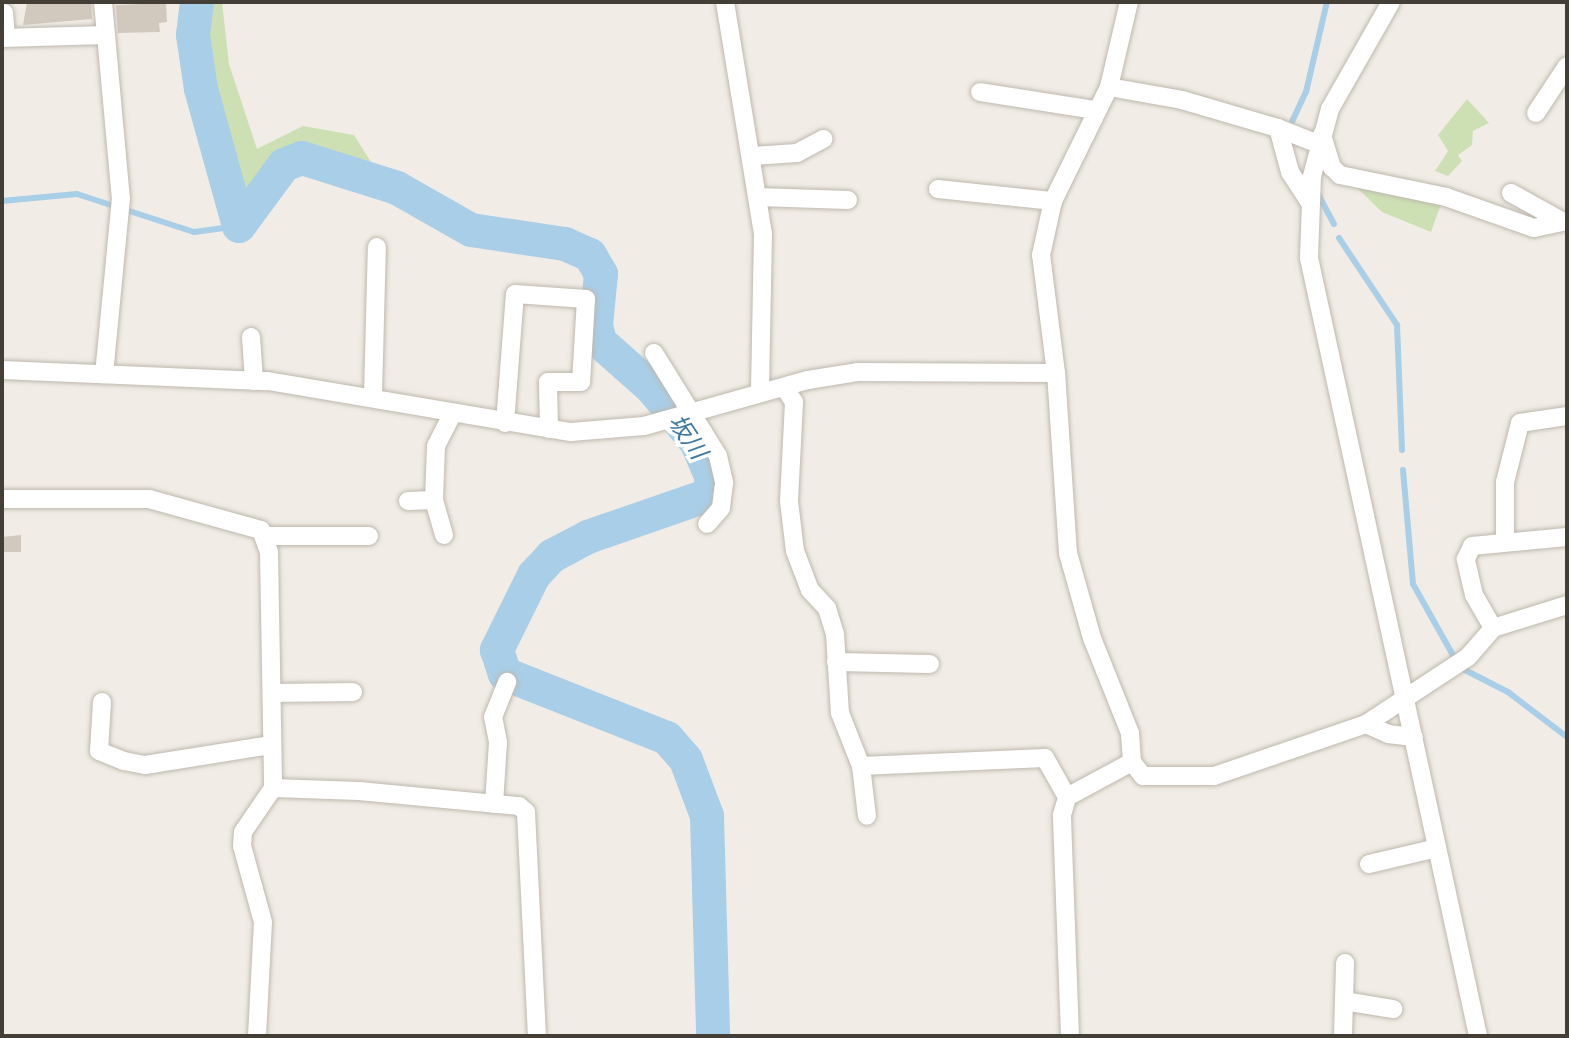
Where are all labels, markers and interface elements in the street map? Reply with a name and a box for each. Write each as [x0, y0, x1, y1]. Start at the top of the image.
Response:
water label: 坂川 [662, 409, 712, 465]

